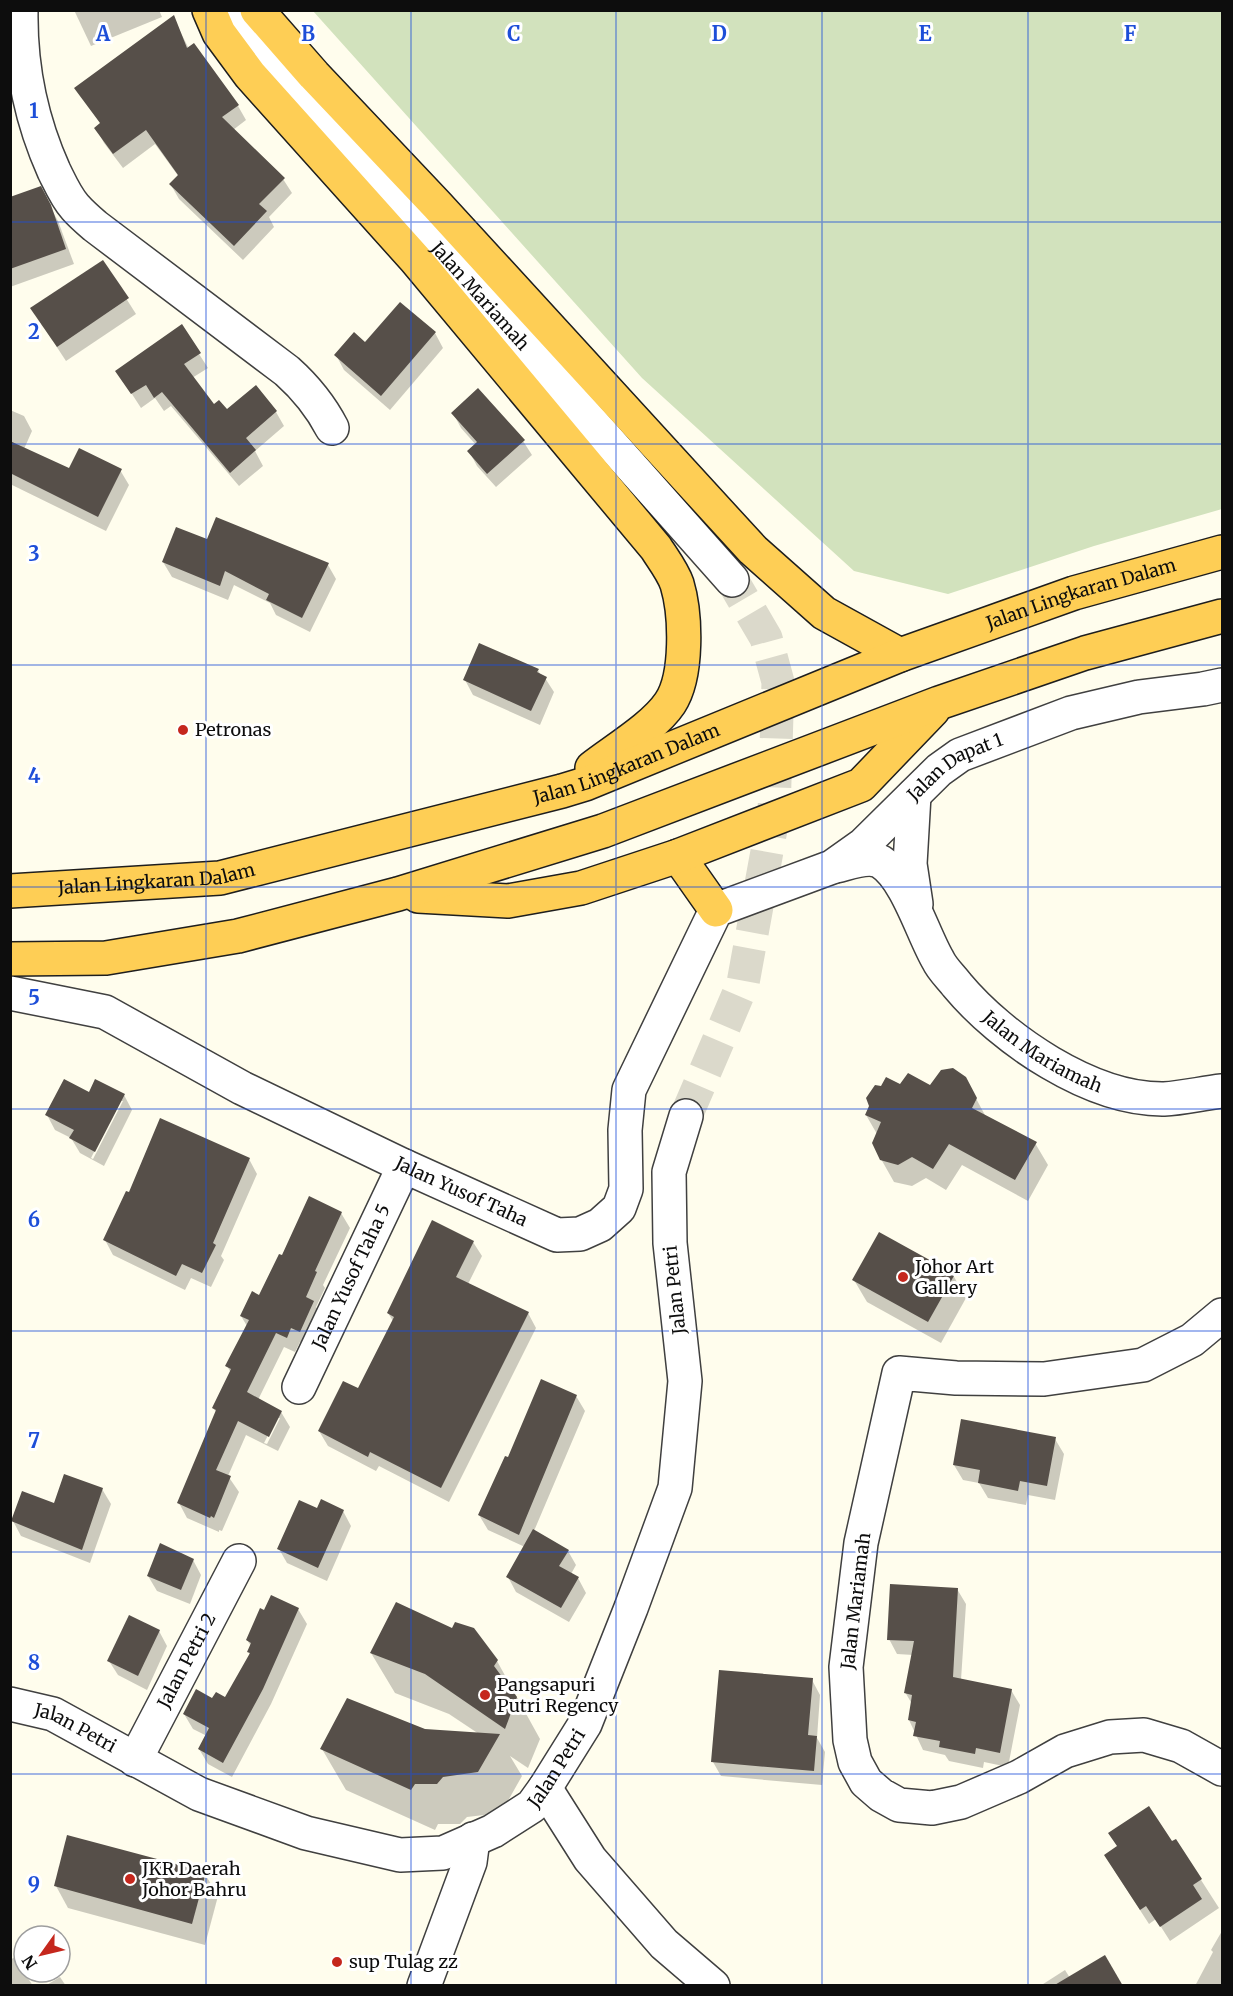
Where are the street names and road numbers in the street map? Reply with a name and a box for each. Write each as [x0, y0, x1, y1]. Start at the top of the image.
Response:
street label: Jalan Mariamah [425, 236, 535, 355]
street label: Jalan Lingkaran Dalam [982, 553, 1179, 635]
street label: Jalan Lingkaran Dalam [530, 718, 723, 809]
street label: Jalan Dapat 1 [901, 728, 1006, 807]
street label: Jalan Lingkaran Dalam [56, 858, 257, 899]
street label: Jalan Mariamah [977, 1005, 1106, 1098]
street label: Jalan Yusof Taha [390, 1151, 532, 1231]
street label: Jalan Yusof Taha 5 [306, 1200, 395, 1354]
street label: Jalan Petri [658, 1244, 691, 1337]
street label: Jalan Mariamah [836, 1531, 875, 1672]
street label: Jalan Petri 2 [152, 1609, 221, 1713]
street label: Jalan Petri [31, 1698, 121, 1758]
street label: Jalan Petri [522, 1724, 590, 1813]

